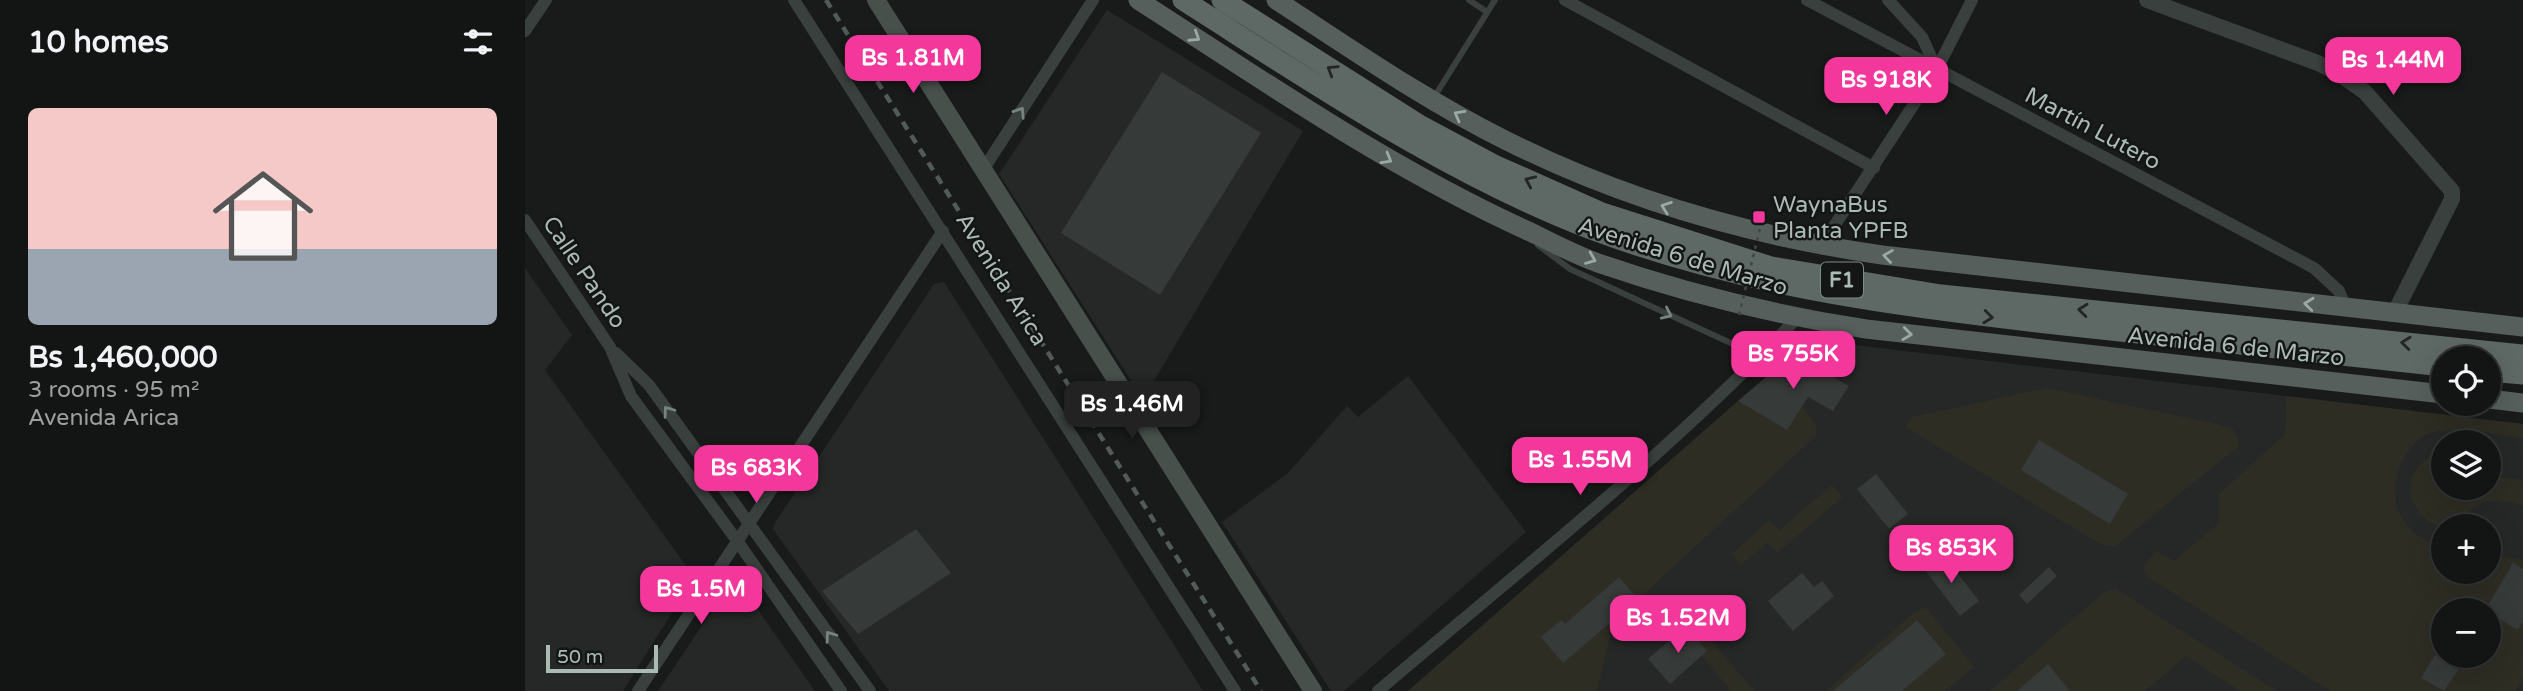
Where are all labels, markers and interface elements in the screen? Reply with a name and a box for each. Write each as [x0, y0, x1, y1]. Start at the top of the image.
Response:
icon: filters [459, 23, 497, 61]
text: 10 homes [28, 24, 169, 61]
one-way arrow [1188, 29, 1201, 42]
pin: Bs 1.81M [841, 36, 985, 95]
pin: Bs 1.44M [2321, 38, 2465, 97]
text: Bs 1.81M [861, 44, 965, 72]
text: Bs 1.44M [2341, 46, 2445, 74]
pin: Bs 918K [1821, 58, 1951, 117]
one-way arrow [1327, 65, 1340, 78]
text: Bs 918K [1840, 66, 1932, 94]
street label: Martín Lutero [2020, 81, 2165, 176]
one-way arrow [1012, 107, 1025, 120]
one-way arrow [1453, 110, 1466, 123]
one-way arrow [1380, 151, 1393, 164]
icon: home [200, 153, 326, 279]
one-way arrow [1525, 175, 1538, 189]
place label: WaynaBus Planta YPFB [1773, 191, 1908, 245]
one-way arrow [1661, 201, 1673, 215]
street label: Avenida Arica [949, 208, 1053, 351]
marker: WaynaBus Planta YPFB [1751, 209, 1767, 225]
street label: Calle Pando [536, 211, 632, 334]
street label: Avenida 6 de Marzo [1574, 212, 1791, 302]
one-way arrow [1882, 249, 1894, 264]
one-way arrow [1585, 251, 1597, 265]
road number: F1 [1821, 262, 1863, 298]
one-way arrow [2303, 297, 2315, 312]
one-way arrow [2077, 302, 2088, 317]
one-way arrow [1660, 306, 1672, 320]
one-way arrow [1983, 309, 1994, 324]
street label: Avenida 6 de Marzo [2126, 322, 2346, 372]
one-way arrow [1901, 327, 1913, 342]
pin: Bs 755K [1728, 332, 1858, 391]
one-way arrow [2401, 335, 2412, 350]
text: Bs 1,460,000 [28, 339, 218, 376]
text: Bs 755K [1747, 340, 1839, 368]
map controls [2431, 346, 2501, 668]
button: locate [2431, 346, 2501, 416]
text: 3 rooms · 95 m² [28, 376, 199, 404]
pin: Bs 1.46M [1060, 382, 1204, 441]
text: Bs 1.46M [1080, 390, 1184, 418]
text: Avenida Arica [28, 404, 179, 432]
one-way arrow [664, 407, 676, 419]
button: layers [2431, 430, 2501, 500]
pin: Bs 1.55M [1508, 438, 1652, 497]
pin: Bs 683K [691, 446, 821, 505]
text: Bs 1.55M [1528, 446, 1632, 474]
text: Bs 683K [710, 454, 802, 482]
button: + [2431, 514, 2501, 584]
pin: Bs 853K [1886, 526, 2016, 585]
text: Bs 853K [1905, 534, 1997, 562]
pin: Bs 1.5M [636, 566, 766, 626]
text: Bs 1.5M [656, 575, 746, 603]
pin: Bs 1.52M [1606, 596, 1750, 655]
button: − [2431, 598, 2501, 668]
text: Bs 1.52M [1626, 604, 1730, 632]
one-way arrow [826, 631, 838, 644]
scale bar [546, 642, 658, 674]
text: 50 m [557, 646, 603, 668]

